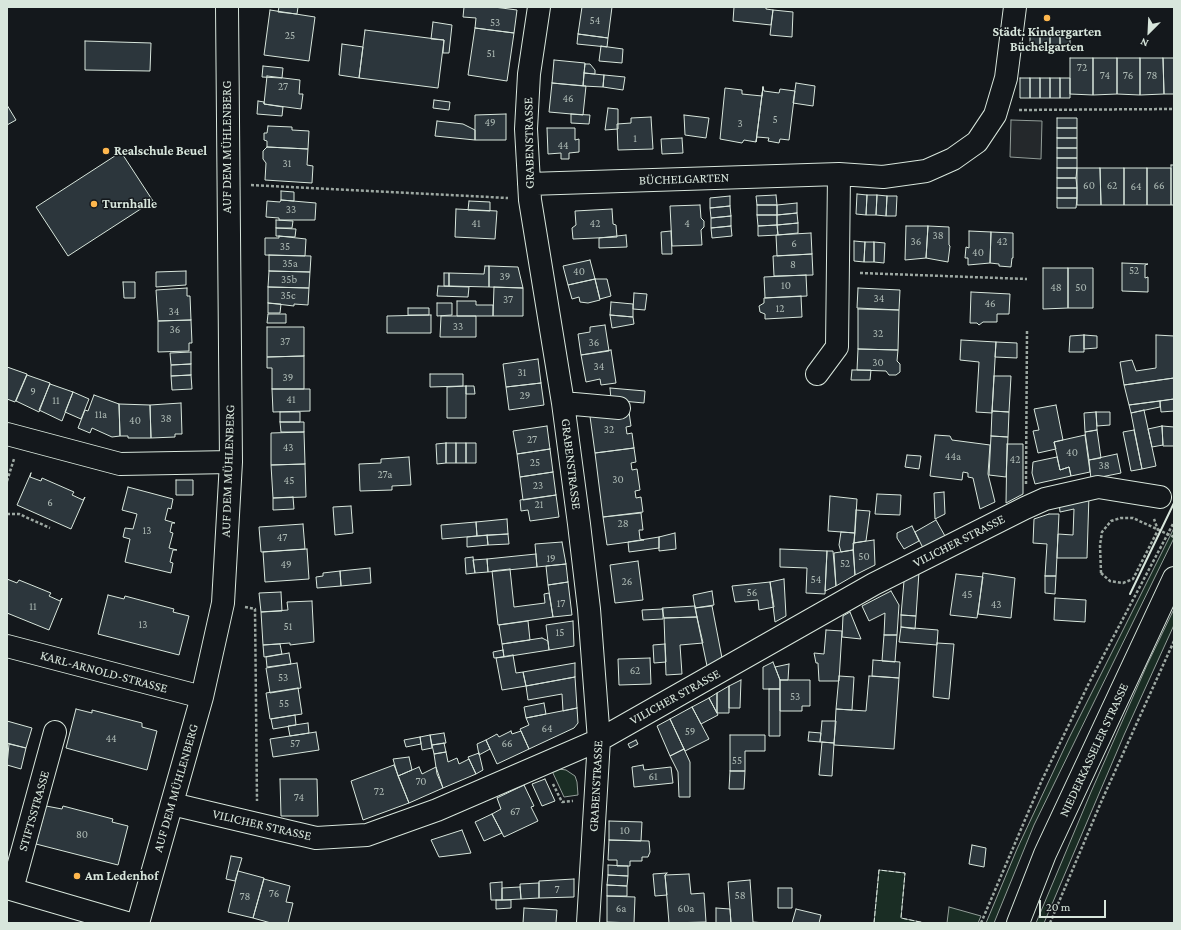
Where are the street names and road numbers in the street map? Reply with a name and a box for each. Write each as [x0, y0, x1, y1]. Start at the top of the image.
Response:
street label: AUF DEM MÜHLENBERG [219, 81, 235, 213]
street label: GRABENSTRASSE [520, 97, 538, 189]
street label: BÜCHELGARTEN [639, 170, 729, 188]
street label: AUF DEM MÜHLENBERG [218, 404, 238, 538]
street label: GRABENSTRASSE [558, 418, 584, 510]
street label: VILICHER STRASSE [910, 511, 1008, 571]
street label: KARL-ARNOLD-STRASSE [39, 647, 169, 697]
street label: VILICHER STRASSE [627, 666, 723, 728]
street label: NIEDERKASSELER STRASSE [1056, 681, 1132, 819]
street label: AUF DEM MÜHLENBERG [150, 722, 202, 854]
street label: GRABENSTRASSE [586, 740, 606, 832]
street label: STIFTSSTRASSE [15, 769, 53, 853]
street label: VILICHER STRASSE [211, 806, 313, 844]

